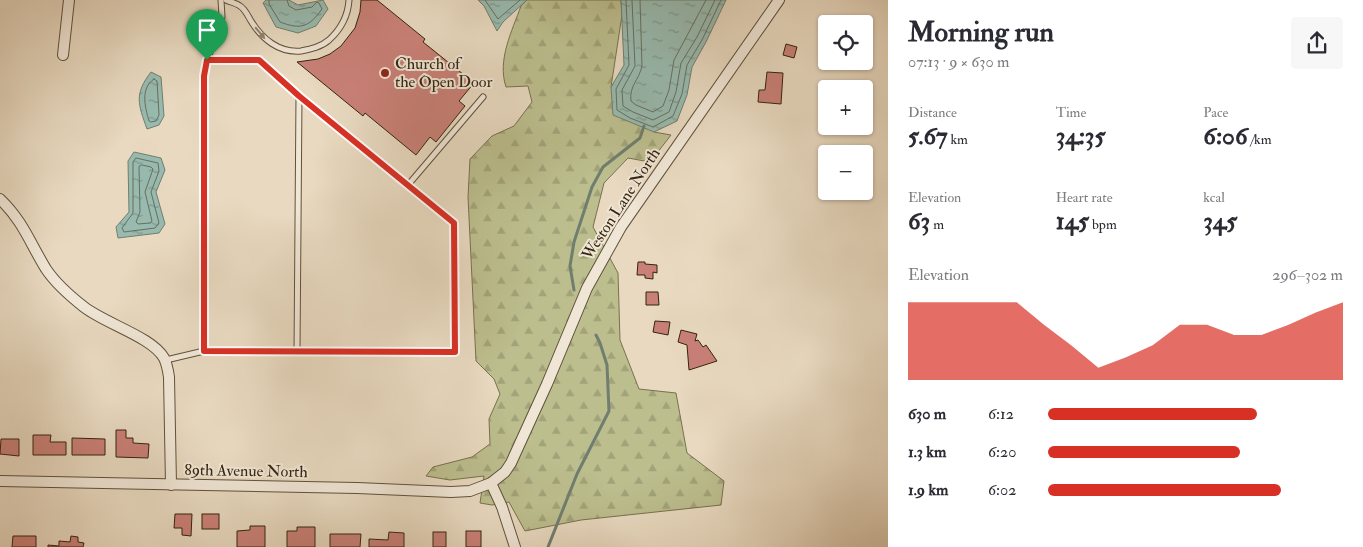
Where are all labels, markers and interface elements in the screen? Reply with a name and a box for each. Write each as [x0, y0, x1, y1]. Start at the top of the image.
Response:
pin [186, 9, 228, 60]
map controls [818, 15, 873, 200]
button: locate [818, 15, 873, 70]
text: Morning run [908, 15, 1054, 50]
icon: arrive [193, 16, 221, 44]
button: share [1291, 17, 1343, 69]
one-way arrow [254, 26, 265, 39]
text: 07:13 · 9 × 630 m [908, 52, 1009, 72]
place label: Church of the Open Door [395, 54, 492, 93]
marker: Church of the Open Door [379, 67, 391, 79]
button: + [818, 80, 873, 135]
text: Distance [908, 104, 957, 121]
text: Time [1056, 104, 1086, 121]
text: Pace [1203, 104, 1228, 121]
text: 5.67 [908, 121, 948, 152]
text: 34:35 [1056, 121, 1105, 152]
text: 6:06 [1203, 121, 1248, 152]
text: km [948, 131, 968, 148]
text: /km [1248, 131, 1272, 148]
street label: Weston Lane North [577, 144, 665, 264]
button: − [818, 145, 873, 200]
text: Elevation [908, 189, 961, 206]
text: Heart rate [1056, 189, 1113, 206]
text: kcal [1203, 189, 1225, 206]
text: 63 [908, 206, 930, 237]
text: 145 [1056, 206, 1089, 237]
text: 345 [1203, 206, 1237, 237]
text: m [930, 216, 944, 233]
text: bpm [1089, 216, 1117, 233]
text: Elevation [908, 265, 969, 285]
text: 296–302 m [1272, 265, 1343, 285]
text: 630 m [908, 404, 946, 424]
text: 6:12 [988, 404, 1014, 424]
text: 1.3 km [908, 442, 946, 462]
text: 6:20 [988, 442, 1016, 462]
street label: 89th Avenue North [184, 460, 309, 482]
text: 1.9 km [908, 480, 948, 500]
text: 6:02 [988, 480, 1016, 500]

